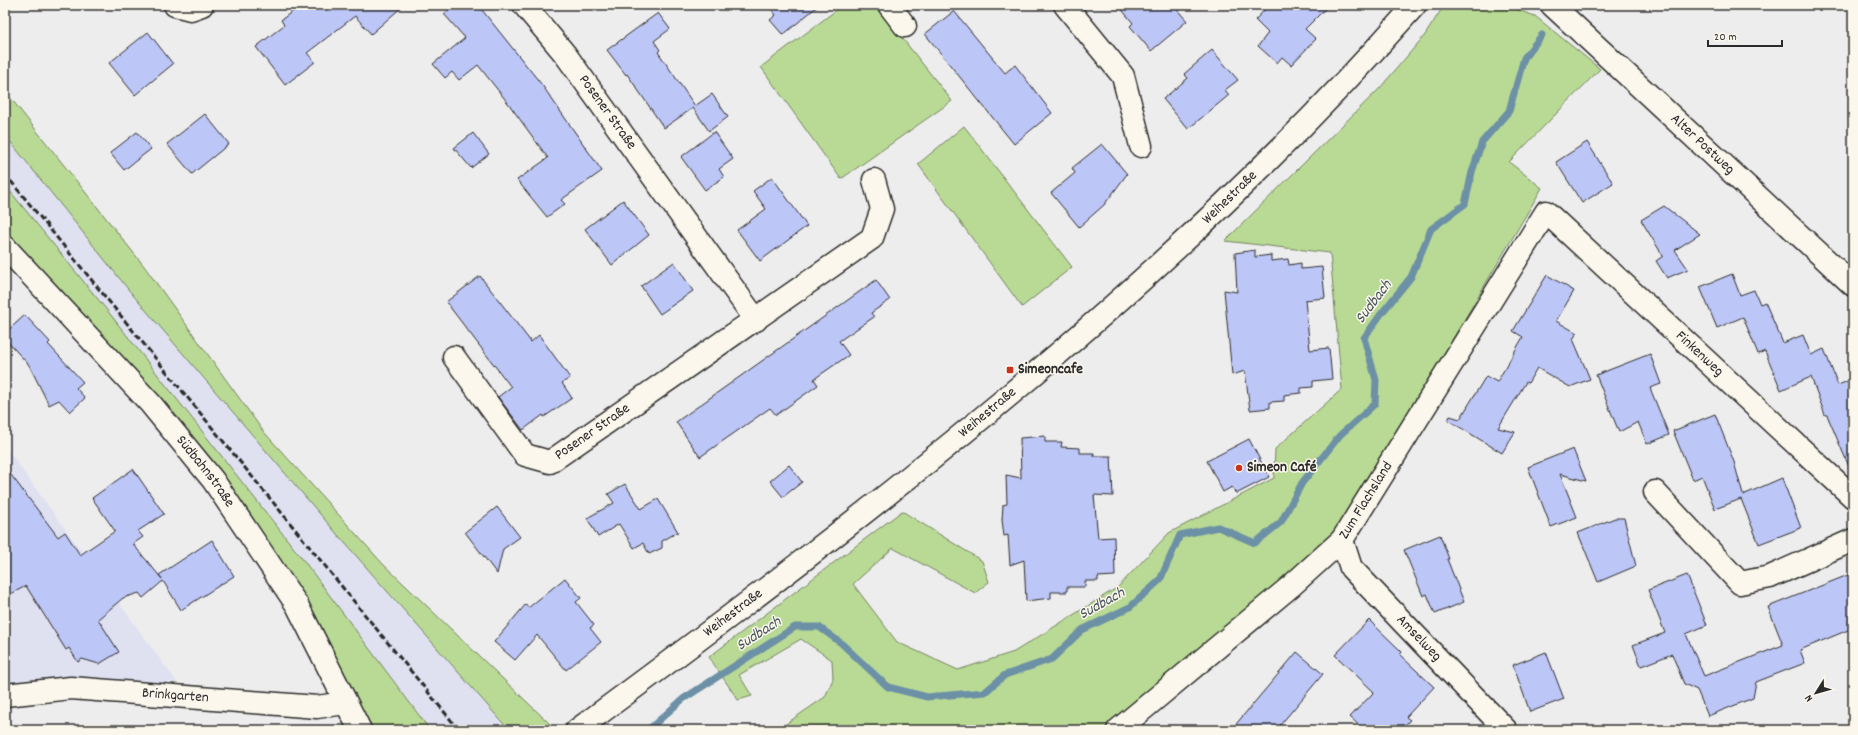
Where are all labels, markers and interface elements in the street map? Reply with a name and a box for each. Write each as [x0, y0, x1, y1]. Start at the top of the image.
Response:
scale bar [1708, 22, 1782, 48]
text: 20 m [1714, 29, 1737, 46]
street label: Posener Straße [573, 71, 642, 155]
street label: Alter Postweg [1665, 109, 1739, 180]
street label: Weihestraße [1197, 165, 1263, 230]
water label: Sudbach [1350, 275, 1399, 329]
street label: Finkenweg [1670, 326, 1728, 382]
place label: Simeoncafe [1018, 359, 1083, 381]
marker: Simeoncafe [1005, 365, 1015, 375]
street label: Weihestraße [954, 382, 1022, 444]
street label: Posener Straße [550, 398, 635, 466]
street label: Südbahnstraße [170, 431, 240, 513]
place label: Simeon Café [1247, 457, 1317, 479]
street label: Zum Flachsland [1334, 458, 1399, 544]
marker: Simeon Café [1234, 463, 1244, 473]
water label: Sudbach [1075, 582, 1130, 626]
street label: Weihestraße [699, 583, 768, 643]
water label: Sudbach [732, 610, 787, 657]
street label: Amselweg [1391, 610, 1446, 667]
north arrow [1796, 673, 1836, 713]
street label: Brinkgarten [141, 683, 210, 710]
text: N [1801, 690, 1818, 705]

